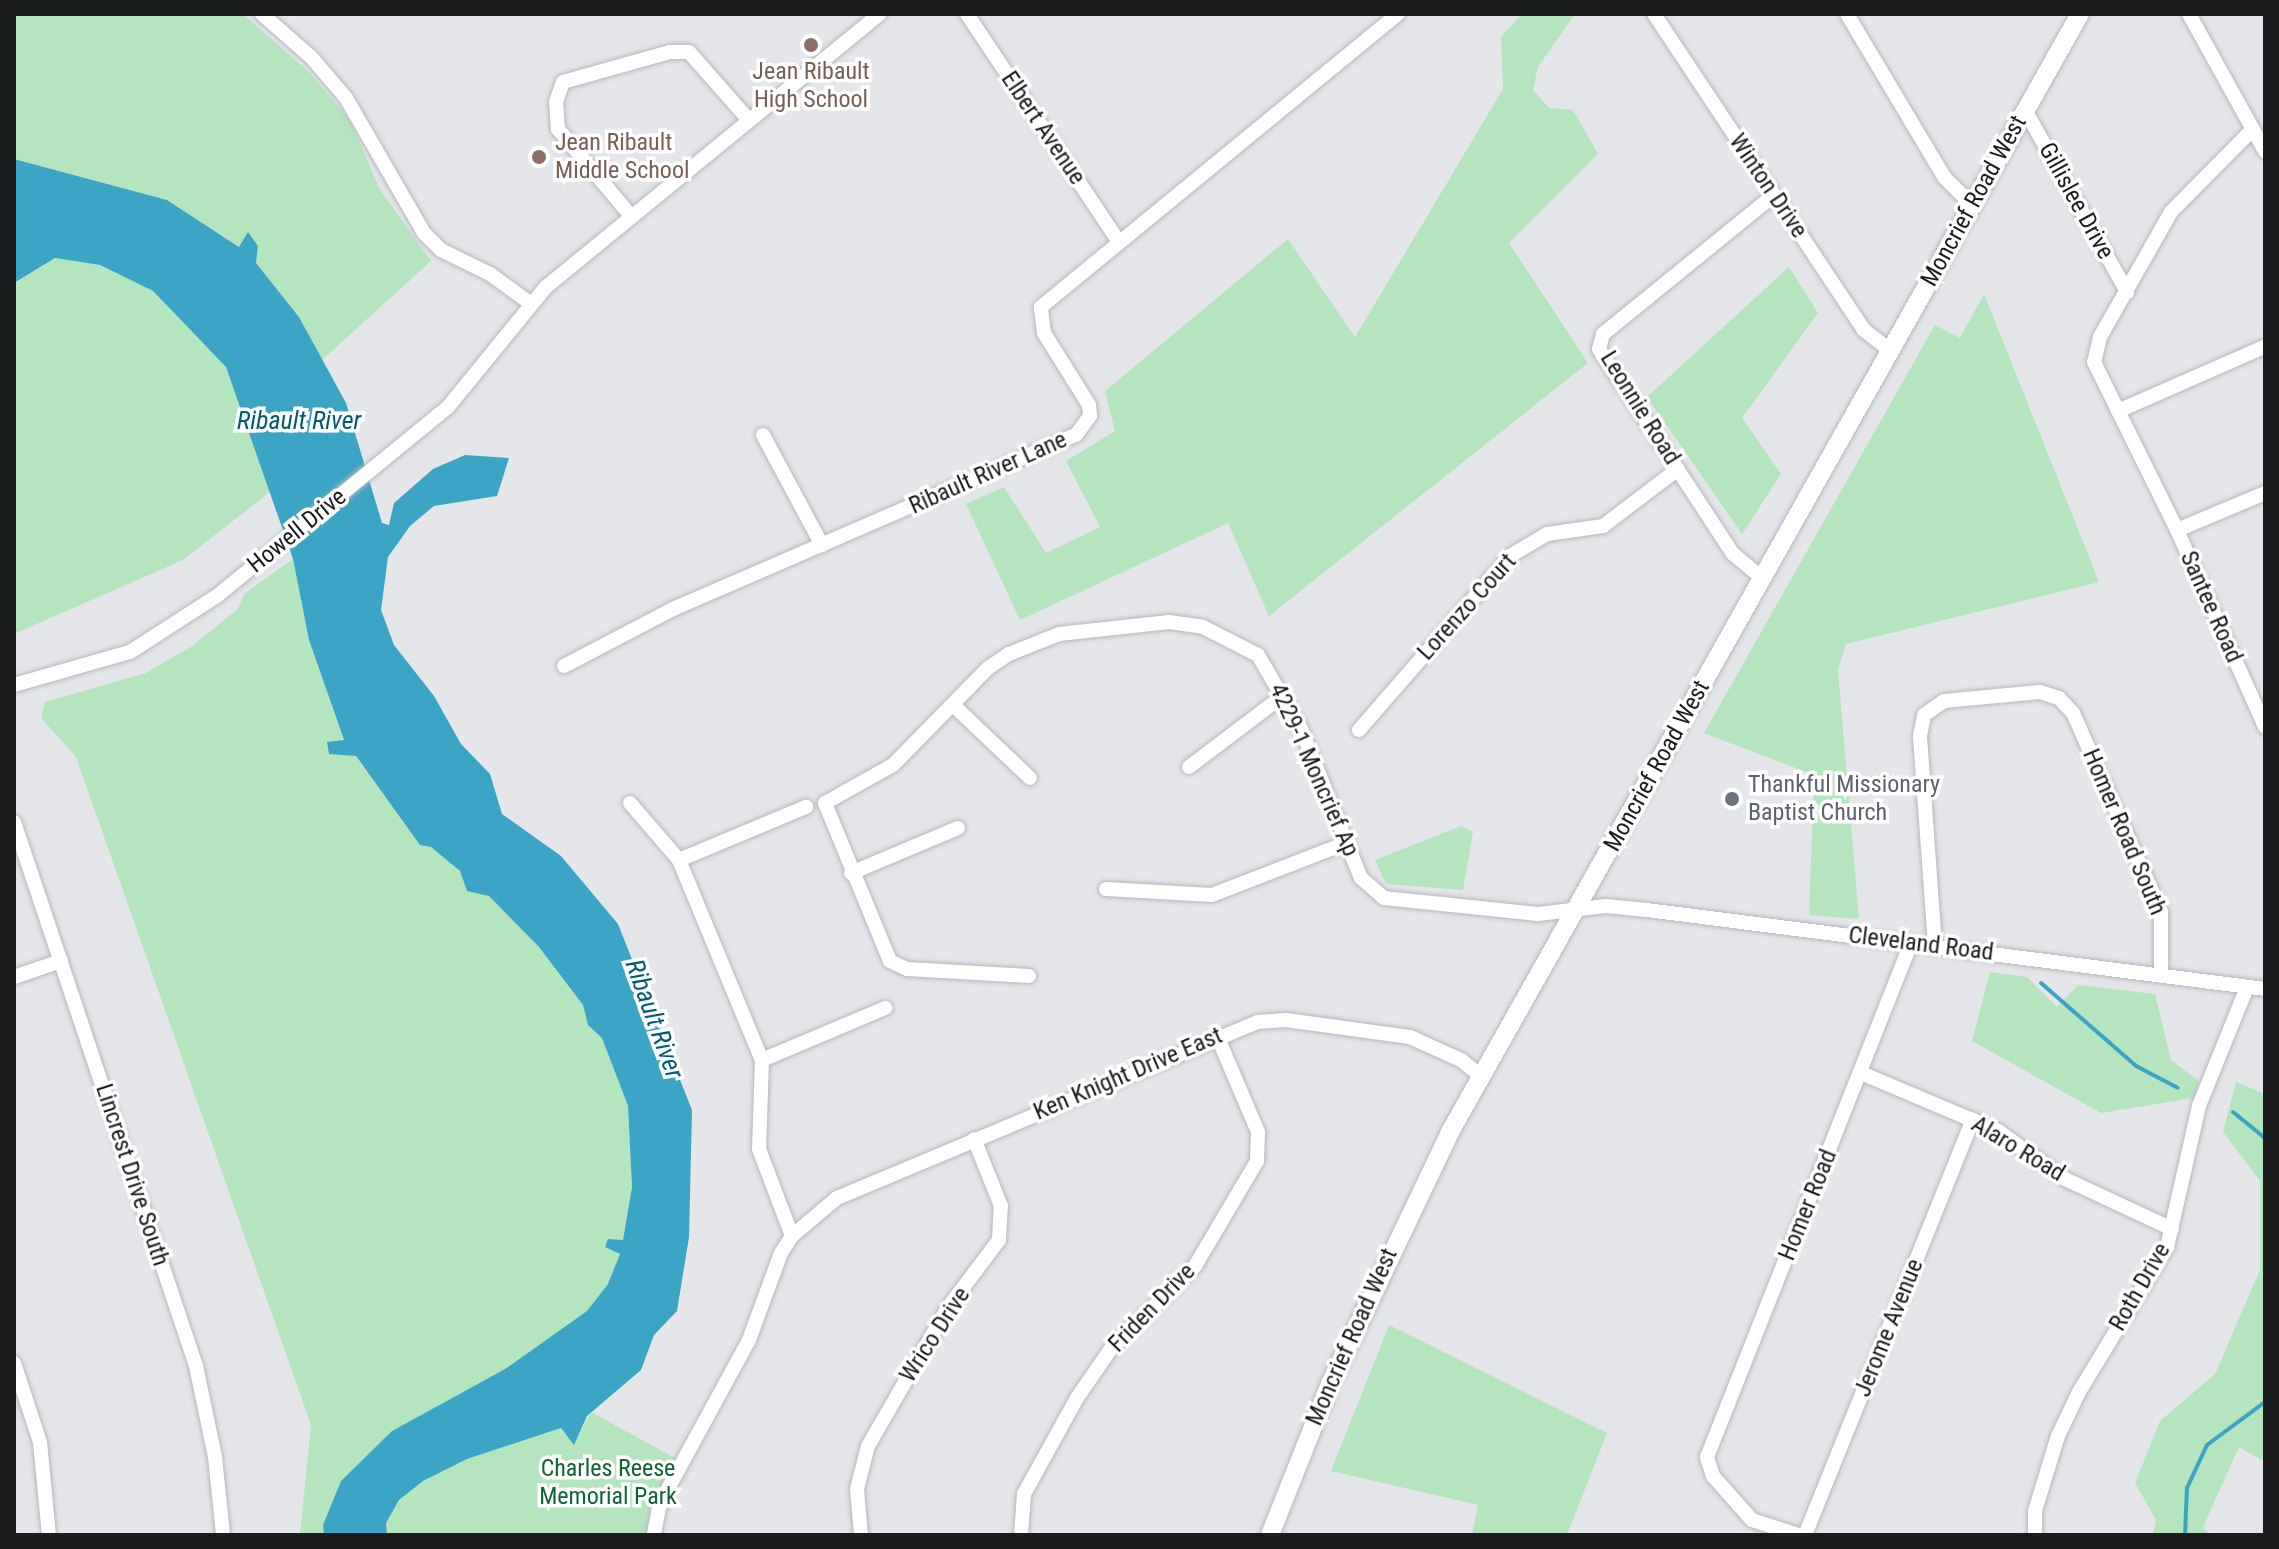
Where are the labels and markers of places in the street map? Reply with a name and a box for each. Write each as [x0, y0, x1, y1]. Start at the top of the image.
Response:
marker: Jean Ribault High School [802, 36, 820, 54]
place label: Jean Ribault High School [752, 58, 870, 114]
place label: Jean Ribault Middle School [555, 129, 689, 185]
marker: Jean Ribault Middle School [530, 148, 548, 166]
place label: Thankful Missionary Baptist Church [1748, 771, 1940, 827]
marker: Thankful Missionary Baptist Church [1723, 790, 1741, 808]

